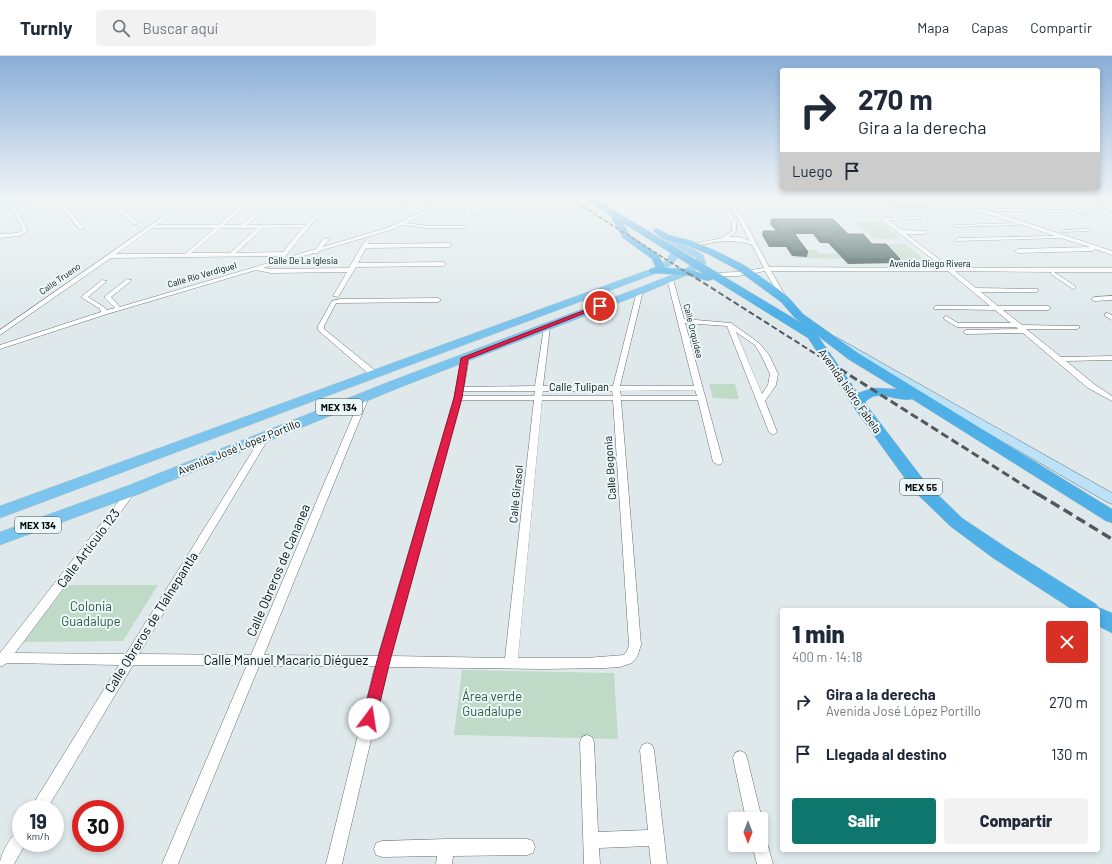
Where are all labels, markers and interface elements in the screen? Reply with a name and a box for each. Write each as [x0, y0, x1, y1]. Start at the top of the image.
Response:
search box [96, 10, 376, 46]
text: Turnly [20, 16, 72, 39]
icon: search [110, 17, 132, 39]
text: Buscar aquí [142, 19, 218, 37]
text: Mapa [917, 19, 949, 36]
text: Capas [971, 19, 1008, 36]
text: Compartir [1030, 19, 1092, 36]
text: 270 m [858, 82, 933, 116]
icon: right [792, 84, 844, 136]
text: Gira a la derecha [858, 116, 986, 138]
icon: arrive [841, 160, 863, 182]
text: Luego [792, 162, 833, 180]
street label: Calle De La Iglesia [268, 255, 338, 266]
street label: Avenida Diego Rivera [889, 258, 971, 269]
street label: Calle Río Verdiguel [166, 259, 238, 290]
street label: Calle Trueno [37, 260, 83, 297]
pin [583, 289, 617, 323]
icon: arrive [589, 295, 611, 317]
street label: Calle Orquidea [681, 302, 706, 359]
street label: Avenida Isidro Fabela [816, 346, 885, 436]
street label: Calle Tulipan [549, 380, 609, 393]
road number: MEX 134 [316, 399, 362, 415]
street label: Avenida José López Portillo [176, 416, 302, 477]
street label: Calle Begonia [601, 435, 618, 501]
street label: Calle Girasol [506, 464, 525, 524]
road number: MEX 55 [900, 479, 942, 495]
street label: Calle Obreros de Cananea [243, 501, 313, 639]
street label: Calle Artículo 123 [53, 505, 123, 591]
road number: MEX 134 [15, 517, 61, 533]
street label: Calle Obreros de Tlalnepantla [101, 549, 201, 695]
park label: Colonia Guadalupe [61, 598, 121, 629]
text: 1 min [792, 619, 845, 648]
button: close [1046, 621, 1088, 663]
text: 400 m · 14:18 [792, 649, 863, 665]
street label: Calle Manuel Macario Diéguez [204, 652, 368, 668]
text: Gira a la derecha [826, 685, 936, 703]
park label: Área verde Guadalupe [462, 688, 522, 719]
icon: right [792, 691, 814, 713]
text: 270 m [1049, 693, 1088, 711]
position arrow [348, 698, 390, 740]
text: Avenida José López Portillo [826, 703, 981, 719]
icon: arrive [792, 743, 814, 765]
text: Llegada al destino [826, 745, 947, 763]
text: 130 m [1051, 745, 1088, 763]
button: Salir [792, 798, 936, 844]
button: Compartir [944, 798, 1088, 844]
speed limit sign: 30 [72, 800, 124, 852]
text: 19 [29, 809, 47, 833]
north arrow [728, 812, 768, 852]
map controls [728, 812, 768, 852]
text: km/h [27, 830, 49, 842]

